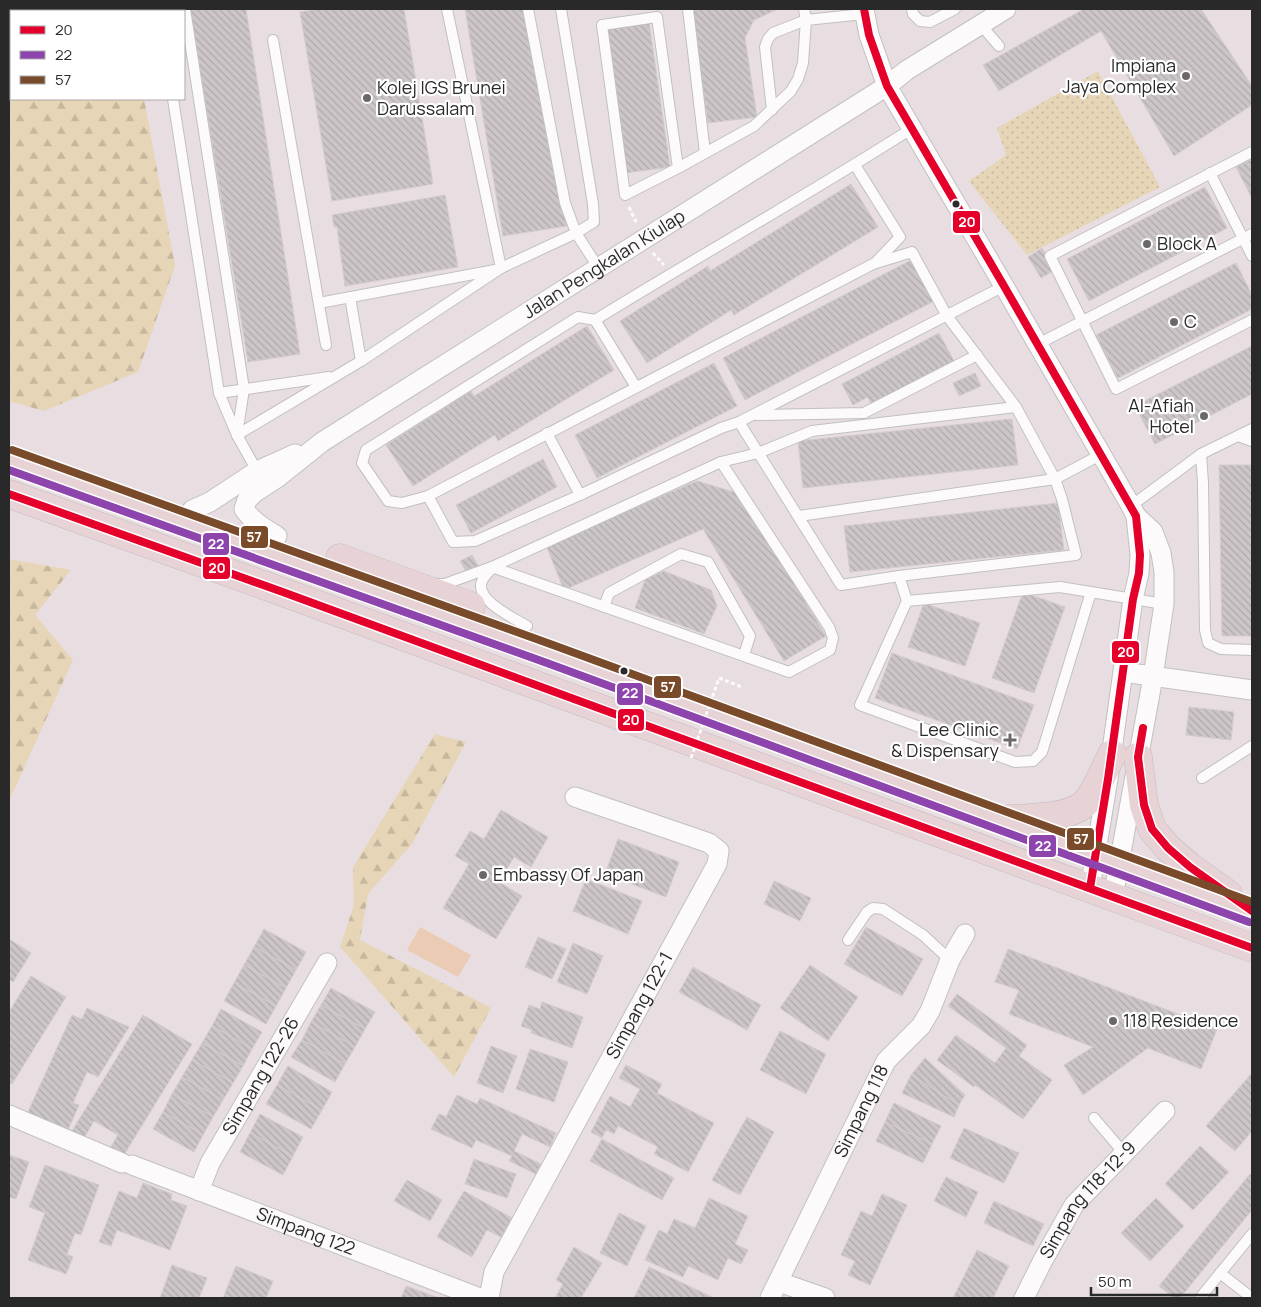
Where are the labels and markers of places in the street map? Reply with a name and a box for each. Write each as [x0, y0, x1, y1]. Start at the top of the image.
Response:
place label: Impiana Jaya Complex [1062, 53, 1177, 98]
marker: Impiana Jaya Complex [1180, 70, 1192, 82]
place label: Kolej IGS Brunei Darussalam [377, 75, 506, 120]
marker: Kolej IGS Brunei Darussalam [361, 92, 373, 104]
unlabelled marker [951, 199, 961, 209]
place label: Block A [1157, 231, 1217, 255]
marker: Block A [1141, 238, 1153, 250]
place label: C [1184, 309, 1197, 333]
marker: C [1168, 316, 1180, 328]
place label: Al-Afiah Hotel [1128, 393, 1194, 438]
marker: Al-Afiah Hotel [1198, 410, 1210, 422]
unlabelled marker [619, 666, 629, 676]
place label: Lee Clinic & Dispensary [891, 717, 1000, 762]
marker: Lee Clinic & Dispensary [1003, 733, 1017, 747]
place label: Embassy Of Japan [493, 862, 644, 886]
marker: Embassy Of Japan [477, 869, 489, 881]
place label: 118 Residence [1123, 1008, 1238, 1032]
marker: 118 Residence [1107, 1015, 1119, 1027]

